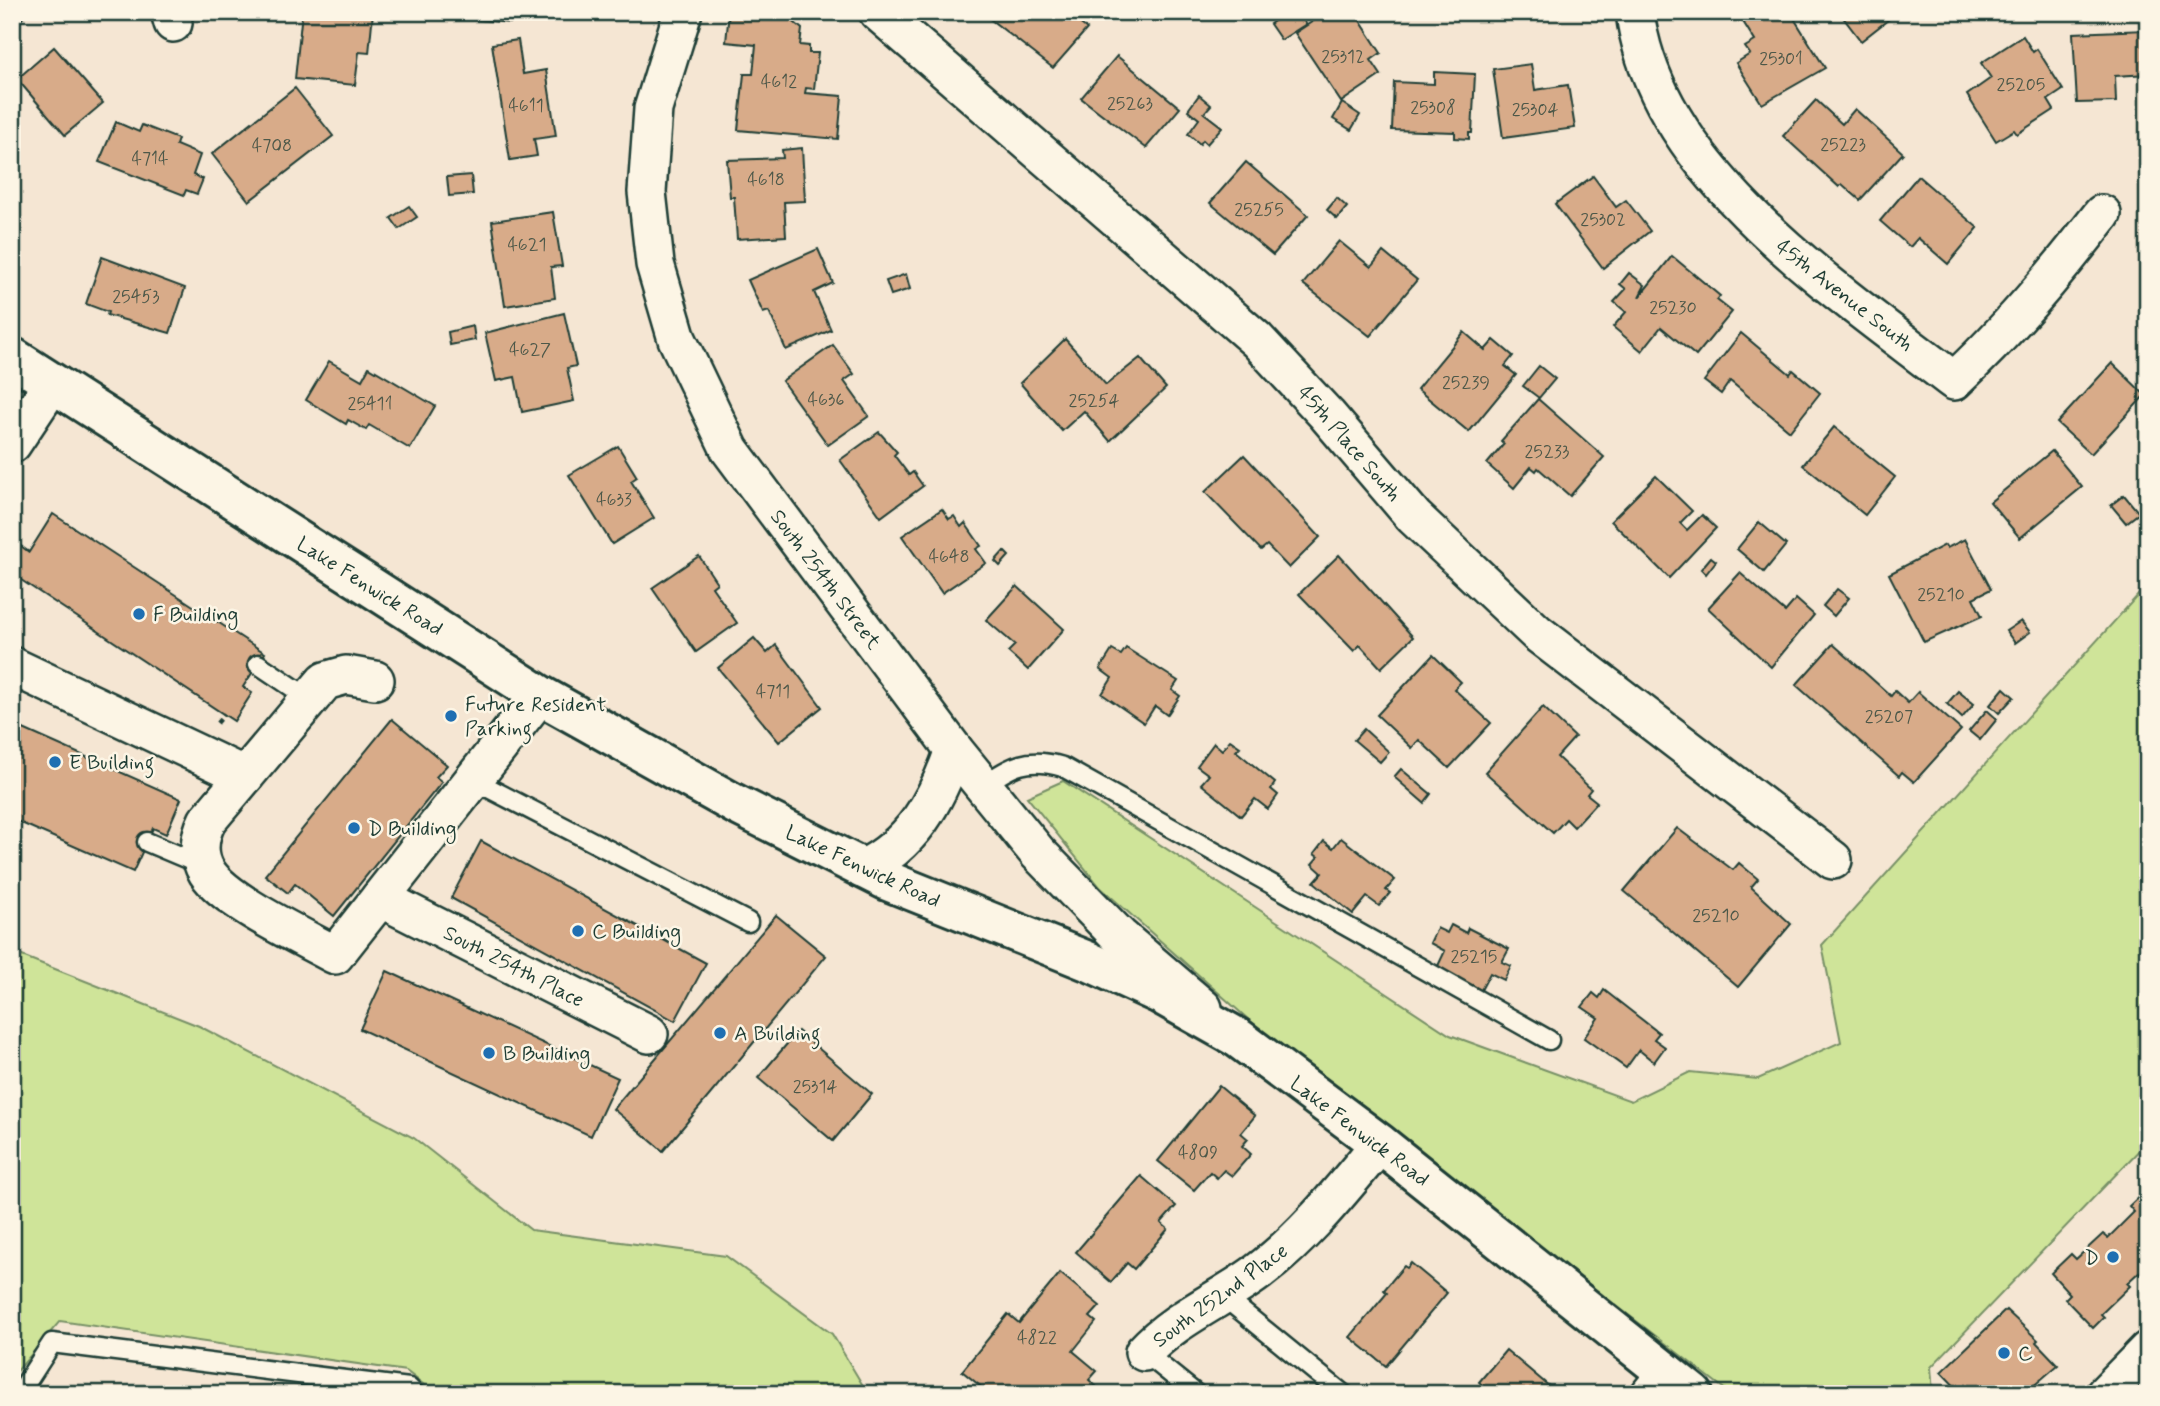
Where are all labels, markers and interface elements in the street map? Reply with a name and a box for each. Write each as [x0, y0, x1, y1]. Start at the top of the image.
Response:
house number: 25312 [1321, 45, 1365, 69]
house number: 25301 [1759, 47, 1803, 71]
house number: 4612 [761, 70, 797, 94]
house number: 25205 [1997, 73, 2045, 97]
house number: 25263 [1107, 92, 1153, 116]
house number: 4611 [508, 94, 544, 118]
house number: 25308 [1410, 96, 1456, 120]
house number: 25304 [1512, 98, 1558, 122]
house number: 25223 [1820, 133, 1866, 157]
house number: 4708 [252, 134, 292, 158]
house number: 4714 [131, 147, 169, 171]
house number: 4618 [747, 168, 785, 192]
house number: 25255 [1234, 198, 1284, 222]
house number: 25302 [1580, 208, 1626, 232]
house number: 4621 [507, 233, 547, 257]
street label: 45th Avenue South [1770, 233, 1919, 358]
house number: 25453 [112, 285, 160, 309]
house number: 25230 [1649, 296, 1697, 320]
house number: 4627 [509, 338, 551, 362]
house number: 25239 [1442, 371, 1490, 395]
street label: 45th Place South [1291, 380, 1408, 508]
house number: 4636 [808, 388, 845, 412]
house number: 25254 [1069, 389, 1120, 413]
house number: 25411 [348, 392, 392, 416]
house number: 25233 [1525, 440, 1570, 464]
house number: 4633 [596, 488, 632, 512]
street label: South 254th Street [763, 504, 888, 656]
street label: Lake Fenwick Road [291, 531, 448, 643]
house number: 4648 [928, 545, 970, 569]
house number: 25210 [1917, 583, 1965, 607]
place label: F Building [153, 601, 238, 630]
marker: F Building [131, 606, 147, 622]
house number: 4711 [756, 680, 790, 704]
place label: Future Resident Parking [465, 691, 607, 745]
house number: 25207 [1865, 705, 1913, 729]
marker: Future Resident Parking [443, 708, 459, 724]
place label: E Building [69, 749, 154, 779]
marker: E Building [47, 754, 63, 770]
place label: D Building [368, 815, 457, 844]
street label: Lake Fenwick Road [781, 819, 945, 915]
marker: D Building [346, 820, 362, 836]
house number: 25210 [1692, 904, 1740, 928]
place label: C Building [592, 918, 681, 947]
street label: South 254th Place [438, 919, 589, 1014]
marker: C Building [570, 923, 586, 939]
house number: 25215 [1451, 945, 1497, 969]
place label: A Building [734, 1020, 821, 1050]
marker: A Building [712, 1025, 728, 1041]
place label: B Building [503, 1040, 590, 1069]
marker: B Building [481, 1045, 497, 1061]
street label: Lake Fenwick Road [1284, 1070, 1435, 1193]
house number: 25314 [793, 1075, 837, 1099]
house number: 4809 [1178, 1141, 1218, 1165]
street label: South 252nd Place [1147, 1237, 1294, 1354]
place label: D [2085, 1244, 2099, 1272]
marker: D [2105, 1249, 2121, 1265]
house number: 4822 [1017, 1326, 1057, 1350]
place label: C [2018, 1340, 2033, 1368]
marker: C [1996, 1345, 2012, 1361]

